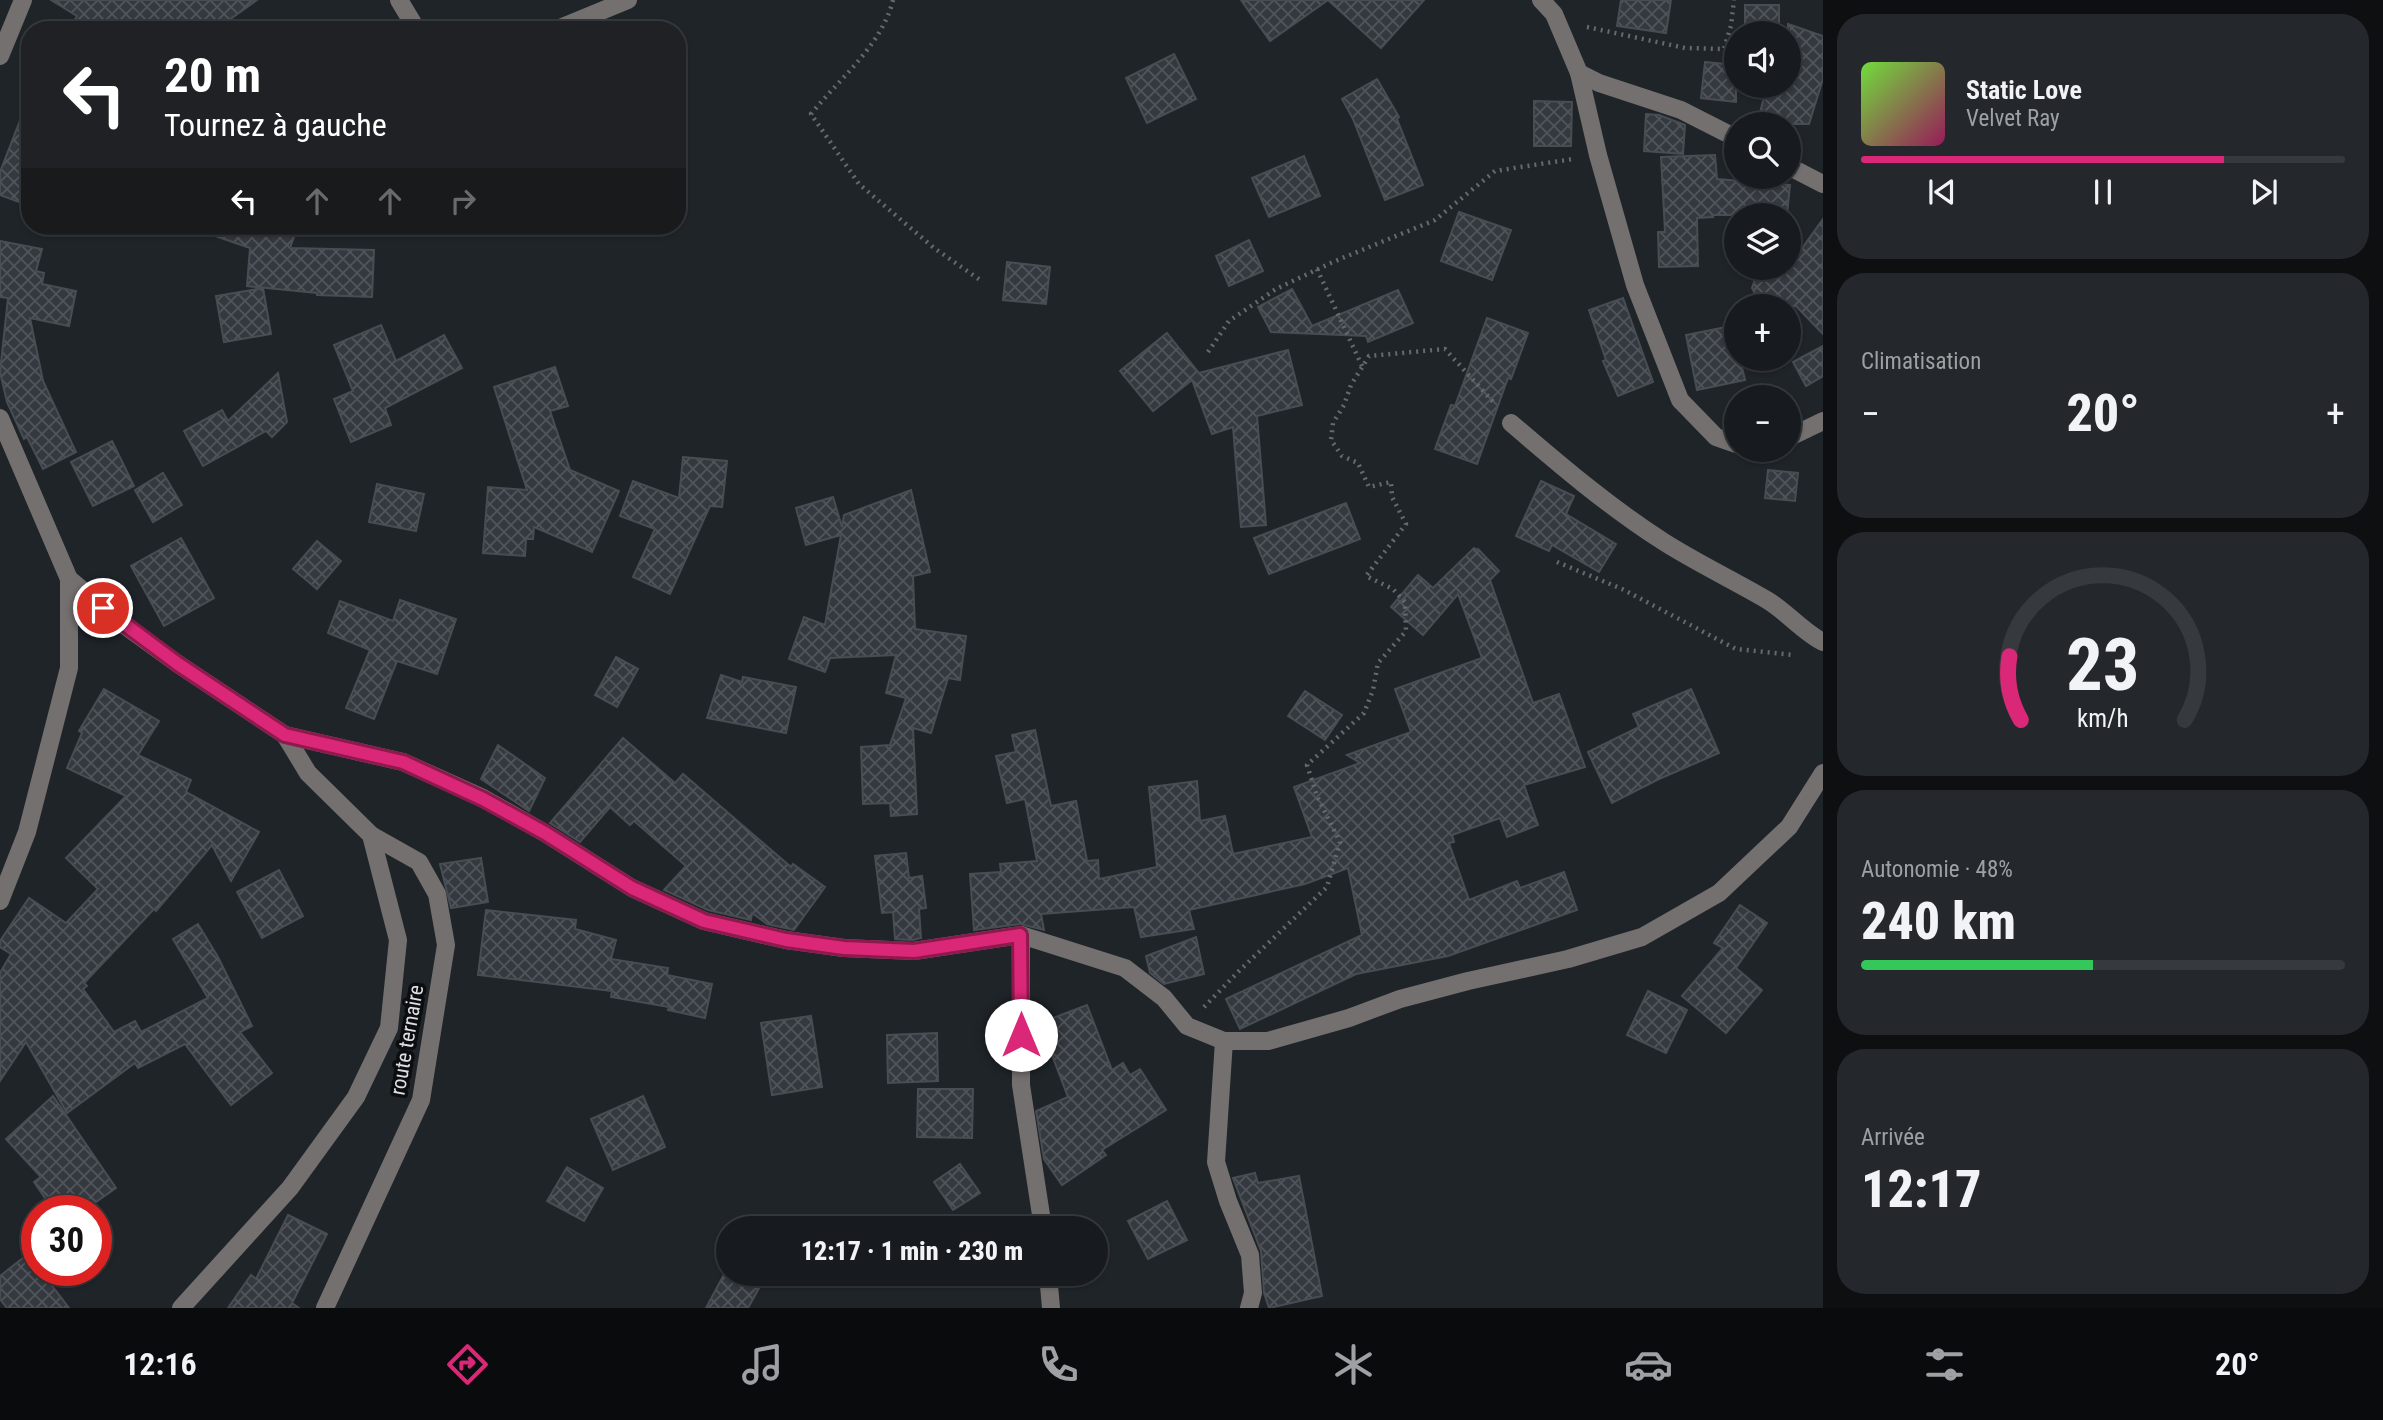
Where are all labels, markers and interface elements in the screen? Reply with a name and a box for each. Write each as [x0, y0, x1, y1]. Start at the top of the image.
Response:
map controls [1724, 21, 1801, 462]
button: sound [1724, 21, 1801, 98]
text: 20 m [164, 47, 261, 104]
icon: left [49, 49, 140, 140]
text: Static Love [1966, 75, 2082, 105]
text: Velvet Ray [1966, 105, 2060, 132]
text: Tournez à gauche [164, 106, 387, 144]
button: search [1724, 112, 1801, 189]
icon: previous [1923, 173, 1961, 211]
icon: pause [2084, 173, 2122, 211]
icon: next [2245, 173, 2283, 211]
icon: left [225, 182, 263, 220]
icon: ahead [298, 182, 336, 220]
icon: ahead [371, 182, 409, 220]
icon: right [444, 182, 482, 220]
button: layers [1724, 203, 1801, 280]
button: + [1724, 294, 1801, 371]
text: Climatisation [1861, 348, 1981, 375]
text: 20° [2066, 383, 2140, 444]
button: − [1724, 385, 1801, 462]
text: − [1861, 392, 1880, 436]
text: + [2326, 392, 2345, 436]
pin [73, 578, 133, 638]
icon: arrive [84, 589, 122, 627]
text: 23 [2066, 622, 2140, 708]
text: km/h [2077, 704, 2129, 733]
text: Autonomie · 48% [1861, 856, 2013, 883]
text: 240 km [1861, 891, 2016, 952]
street label: route ternaire [386, 983, 429, 1097]
position arrow [984, 998, 1058, 1072]
text: Arrivée [1861, 1124, 1925, 1151]
text: 12:17 [1861, 1159, 1981, 1220]
speed limit sign: 30 [21, 1195, 112, 1286]
text: 12:17 · 1 min · 230 m [801, 1236, 1023, 1266]
icon: directions [443, 1340, 492, 1389]
icon: music [738, 1340, 787, 1389]
icon: phone [1034, 1340, 1083, 1389]
icon: climate [1329, 1340, 1378, 1389]
icon: car [1624, 1340, 1673, 1389]
icon: filters [1920, 1340, 1969, 1389]
text: 12:16 [123, 1345, 197, 1383]
text: 20° [2215, 1345, 2260, 1383]

